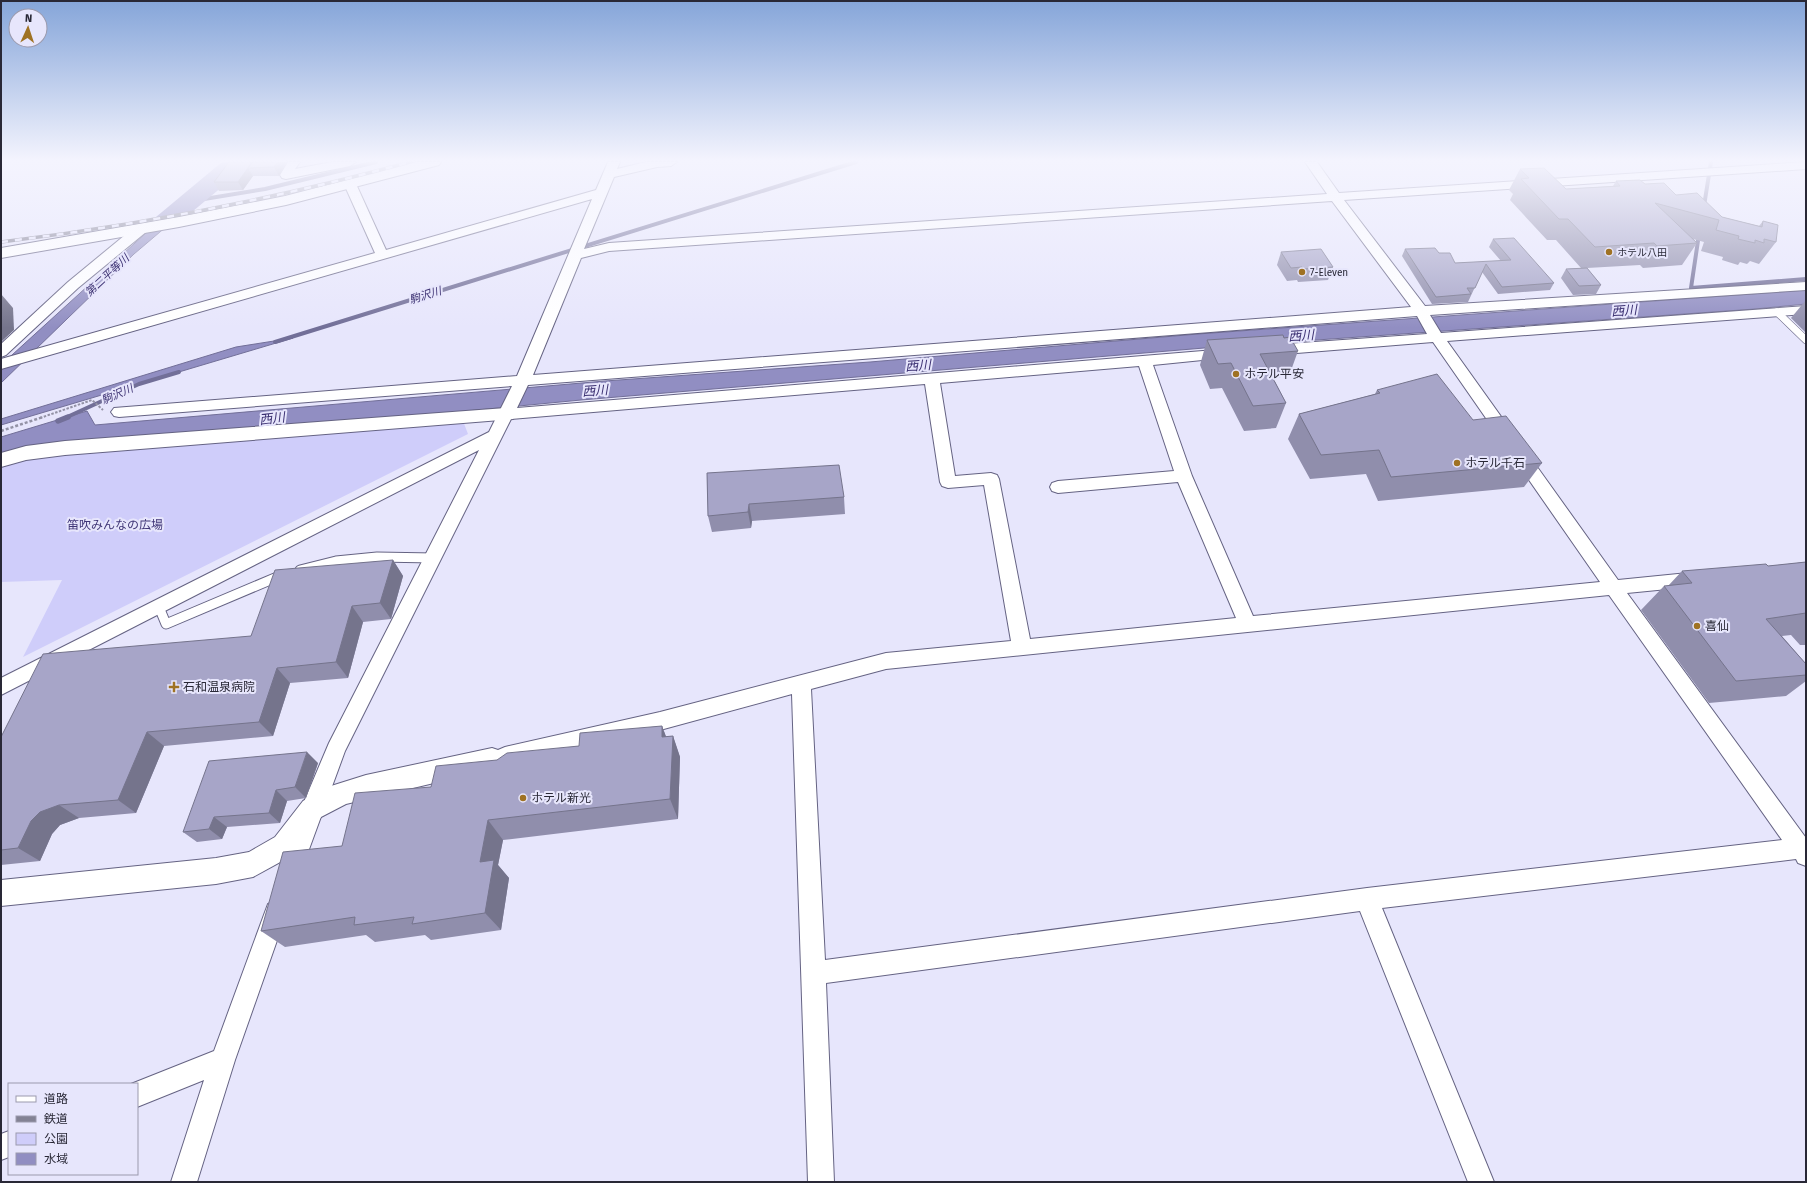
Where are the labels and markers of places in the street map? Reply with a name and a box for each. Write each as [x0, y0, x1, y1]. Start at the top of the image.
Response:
marker: ホテル八田 [1604, 247, 1614, 257]
place label: ホテル八田 [1617, 247, 1667, 259]
marker: 7-Eleven [1297, 267, 1307, 277]
place label: 7-Eleven [1310, 267, 1348, 279]
place label: ホテル平安 [1244, 367, 1304, 381]
marker: ホテル平安 [1231, 369, 1241, 379]
place label: ホテル千石 [1465, 456, 1525, 470]
marker: ホテル千石 [1452, 458, 1462, 468]
place label: 喜仙 [1705, 619, 1729, 633]
marker: 喜仙 [1692, 621, 1702, 631]
place label: 石和温泉病院 [183, 680, 255, 694]
marker: 石和温泉病院 [168, 681, 180, 693]
place label: ホテル新光 [531, 791, 591, 805]
marker: ホテル新光 [518, 793, 528, 803]

